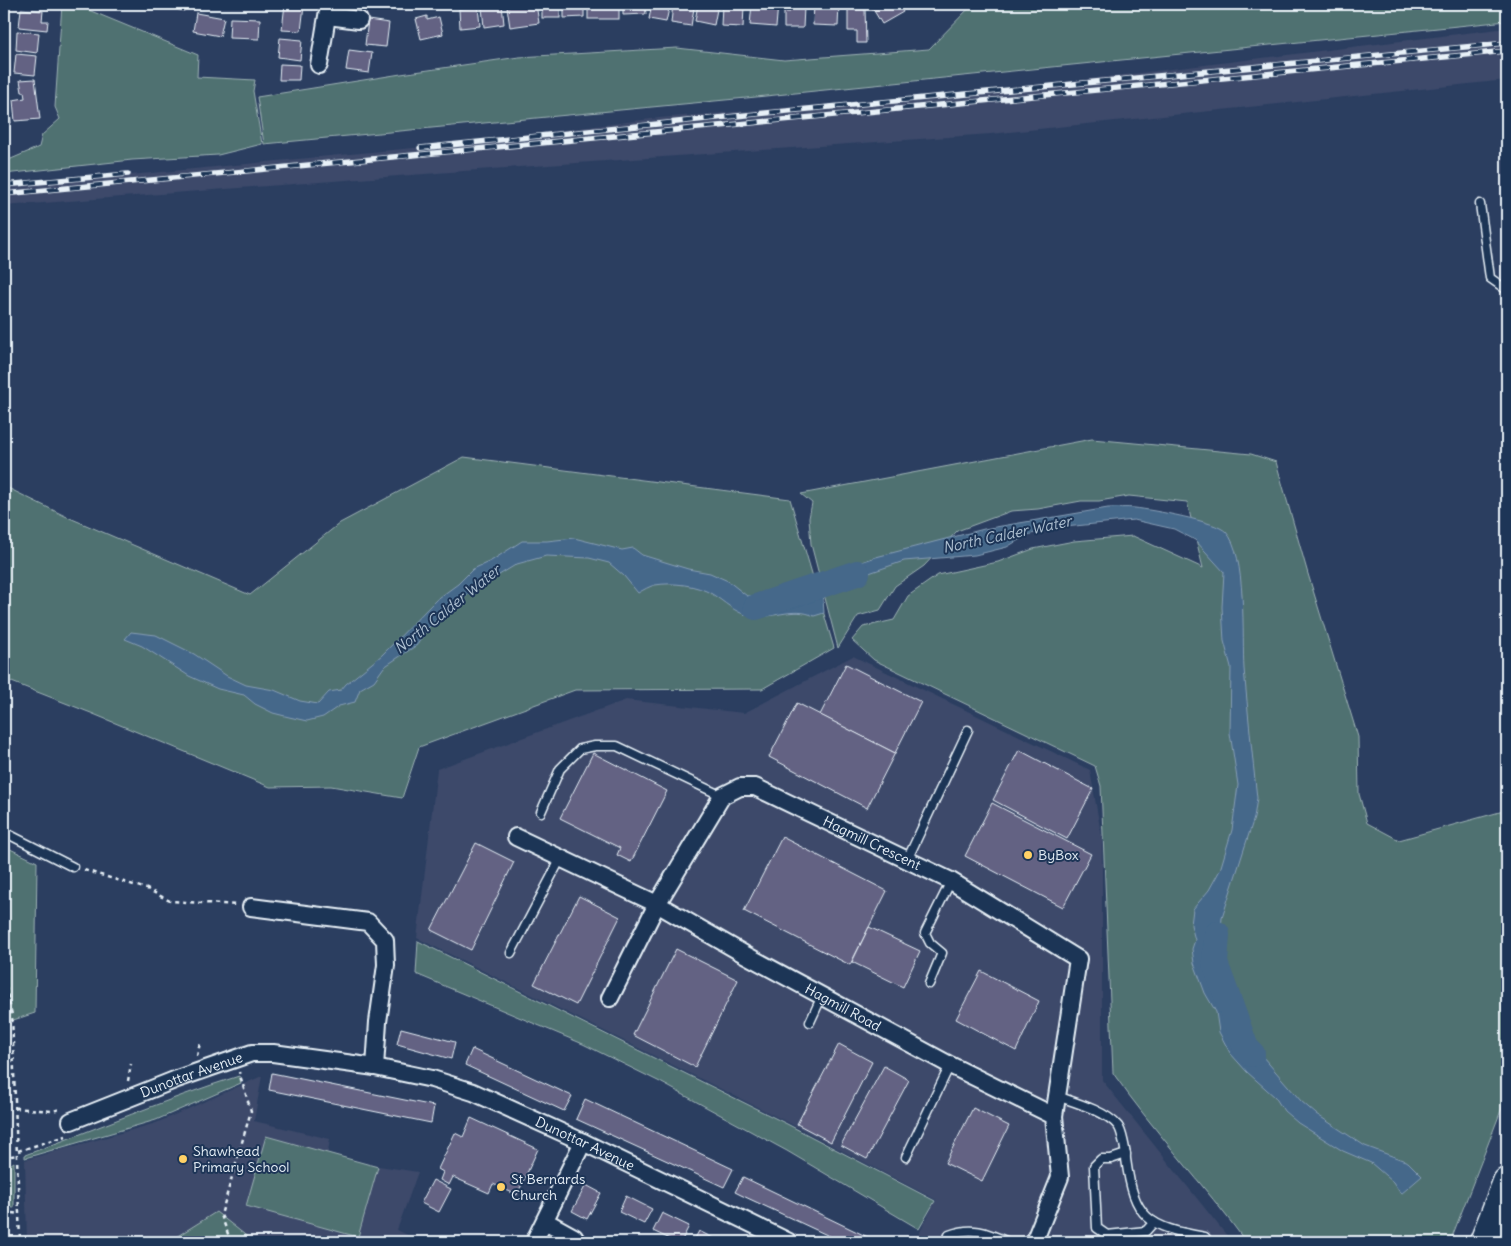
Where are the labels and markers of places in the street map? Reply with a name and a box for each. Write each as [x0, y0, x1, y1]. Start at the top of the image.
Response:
place label: ByBox [1038, 846, 1079, 864]
marker: ByBox [1022, 849, 1034, 861]
place label: Shawhead Primary School [193, 1142, 289, 1176]
marker: Shawhead Primary School [177, 1153, 189, 1165]
place label: St Bernards Church [511, 1170, 585, 1204]
marker: St Bernards Church [495, 1181, 507, 1193]

